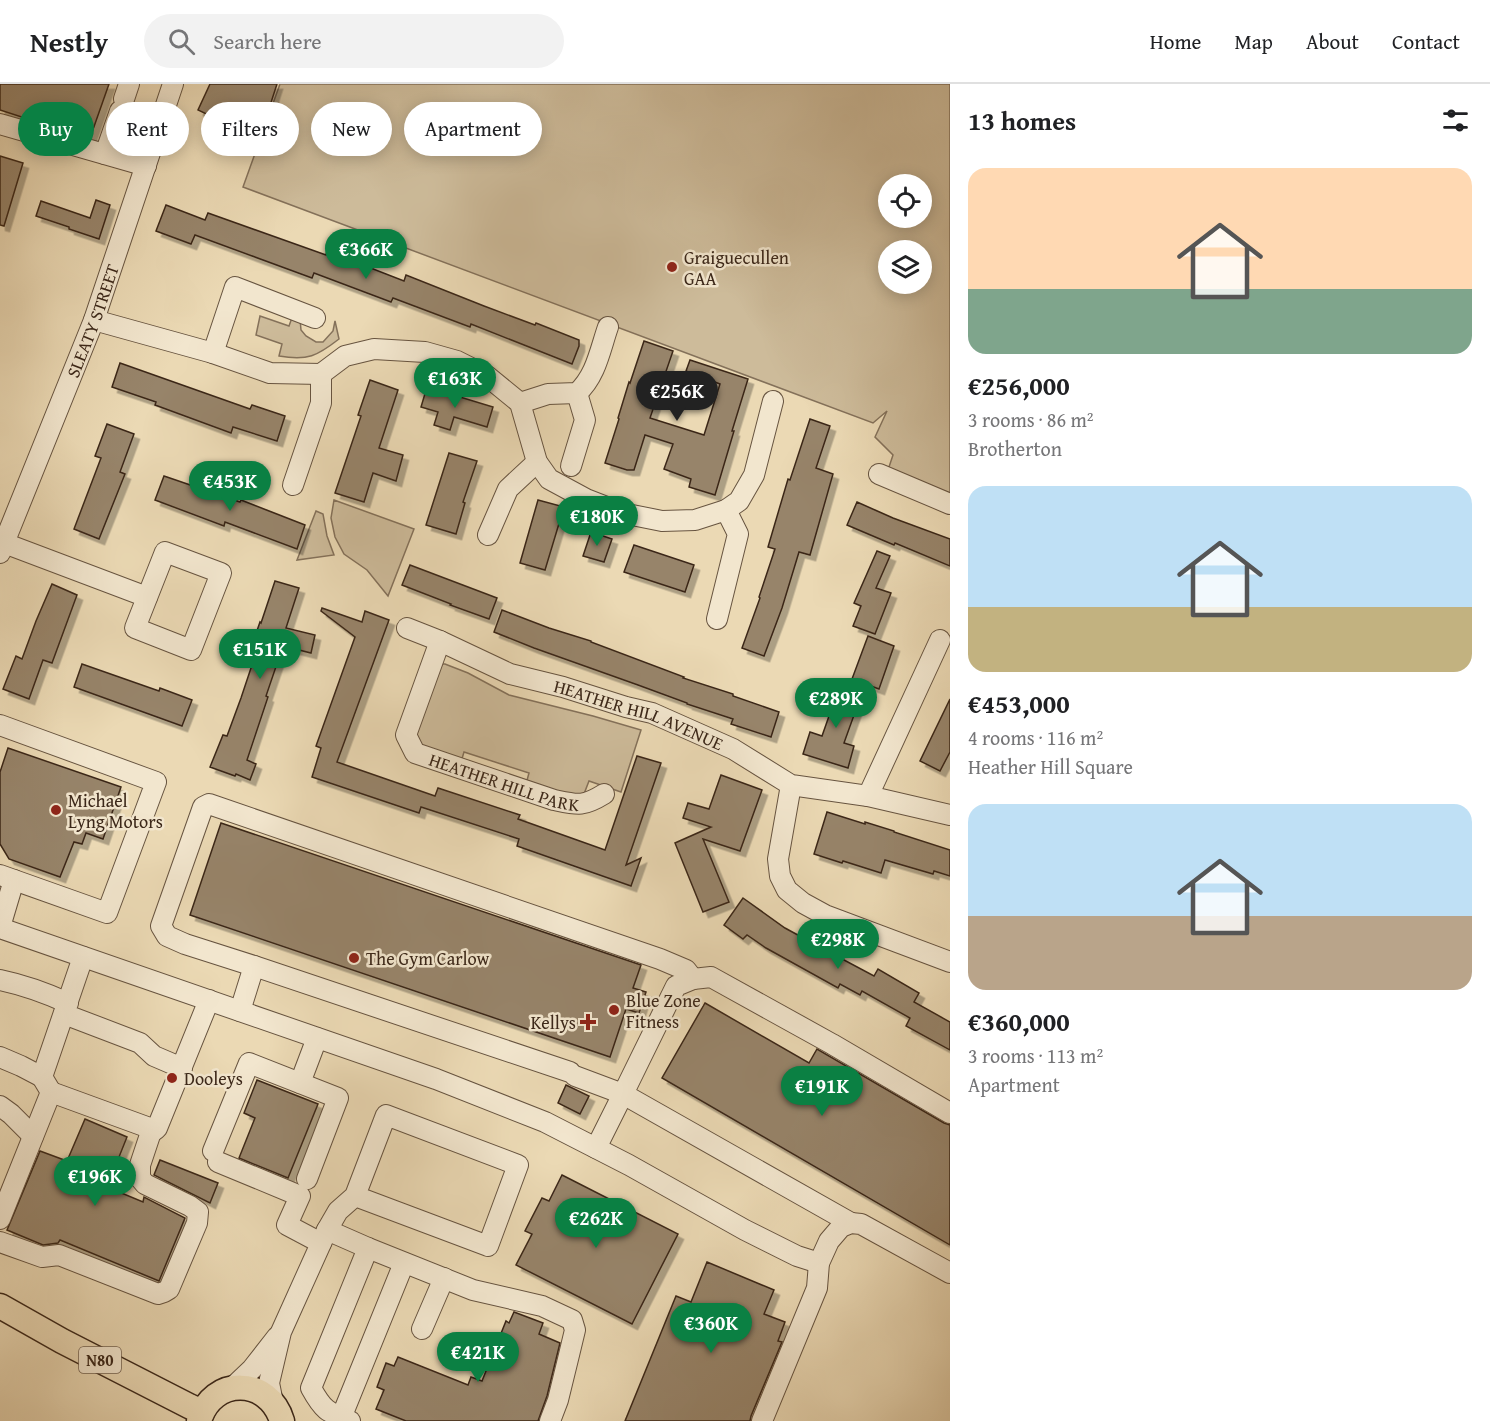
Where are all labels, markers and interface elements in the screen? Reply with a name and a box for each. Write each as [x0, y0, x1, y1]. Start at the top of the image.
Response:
search box [144, 14, 564, 68]
text: Nestly [30, 21, 108, 62]
icon: search [165, 25, 198, 58]
text: Search here [213, 25, 322, 57]
text: Home [1150, 26, 1201, 57]
text: Map [1234, 26, 1273, 57]
text: About [1306, 26, 1359, 57]
text: Contact [1392, 26, 1460, 57]
text: 13 homes [968, 101, 1076, 140]
chip: Buy [18, 102, 94, 156]
chip: Rent [106, 102, 189, 156]
chip: Filters [201, 102, 299, 156]
chip: New [311, 102, 392, 156]
chip: Apartment [404, 102, 542, 156]
icon: filters [1439, 104, 1472, 137]
map controls [878, 174, 932, 294]
button: locate [878, 174, 932, 228]
icon: home [1166, 207, 1274, 315]
pin: €366K [324, 229, 408, 280]
text: €366K [339, 234, 393, 263]
button: layers [878, 240, 932, 294]
place label: Graiguecullen GAA [684, 244, 789, 292]
street label: SLEATY STREET [59, 260, 125, 381]
marker: Graiguecullen GAA [665, 260, 679, 274]
pin: €163K [413, 358, 497, 409]
text: €163K [428, 363, 482, 392]
text: €256,000 [968, 366, 1070, 405]
pin: €256K [635, 371, 719, 422]
text: €256K [650, 376, 704, 405]
text: 3 rooms · 86 m² [968, 405, 1094, 434]
text: Brotherton [968, 434, 1062, 463]
pin: €453K [188, 461, 272, 512]
text: €453K [203, 466, 257, 495]
pin: €180K [555, 496, 639, 547]
text: €180K [570, 501, 624, 530]
icon: home [1166, 525, 1274, 633]
pin: €151K [218, 629, 302, 680]
text: €151K [233, 634, 287, 663]
street label: HEATHER HILL AVENUE [551, 672, 728, 757]
pin: €289K [794, 678, 878, 729]
text: €289K [809, 683, 863, 712]
text: €453,000 [968, 684, 1070, 723]
text: 4 rooms · 116 m² [968, 723, 1103, 752]
street label: HEATHER HILL PARK [426, 745, 581, 818]
text: Heather Hill Square [968, 752, 1133, 781]
place label: Michael Lyng Motors [68, 787, 163, 835]
marker: Michael Lyng Motors [49, 803, 63, 817]
icon: home [1166, 843, 1274, 951]
pin: €298K [796, 919, 880, 970]
text: €298K [811, 924, 865, 953]
place label: The Gym Carlow [366, 945, 490, 972]
marker: The Gym Carlow [347, 951, 361, 965]
place label: Blue Zone Fitness [626, 987, 701, 1035]
text: €360,000 [968, 1002, 1070, 1041]
marker: Blue Zone Fitness [607, 1003, 621, 1017]
place label: Kellys [531, 1009, 576, 1036]
marker: Kellys [581, 1015, 595, 1029]
text: 3 rooms · 113 m² [968, 1041, 1103, 1070]
place label: Dooleys [184, 1065, 243, 1092]
pin: €191K [780, 1066, 864, 1117]
text: Apartment [968, 1070, 1060, 1099]
marker: Dooleys [165, 1071, 179, 1085]
text: €191K [795, 1071, 849, 1100]
pin: €196K [53, 1156, 137, 1207]
text: €196K [68, 1161, 122, 1190]
pin: €262K [554, 1198, 638, 1249]
text: €262K [569, 1203, 623, 1232]
pin: €360K [669, 1303, 753, 1354]
text: €360K [684, 1308, 738, 1337]
pin: €421K [436, 1332, 520, 1383]
text: €421K [451, 1337, 505, 1366]
road number: N80 [79, 1347, 121, 1373]

